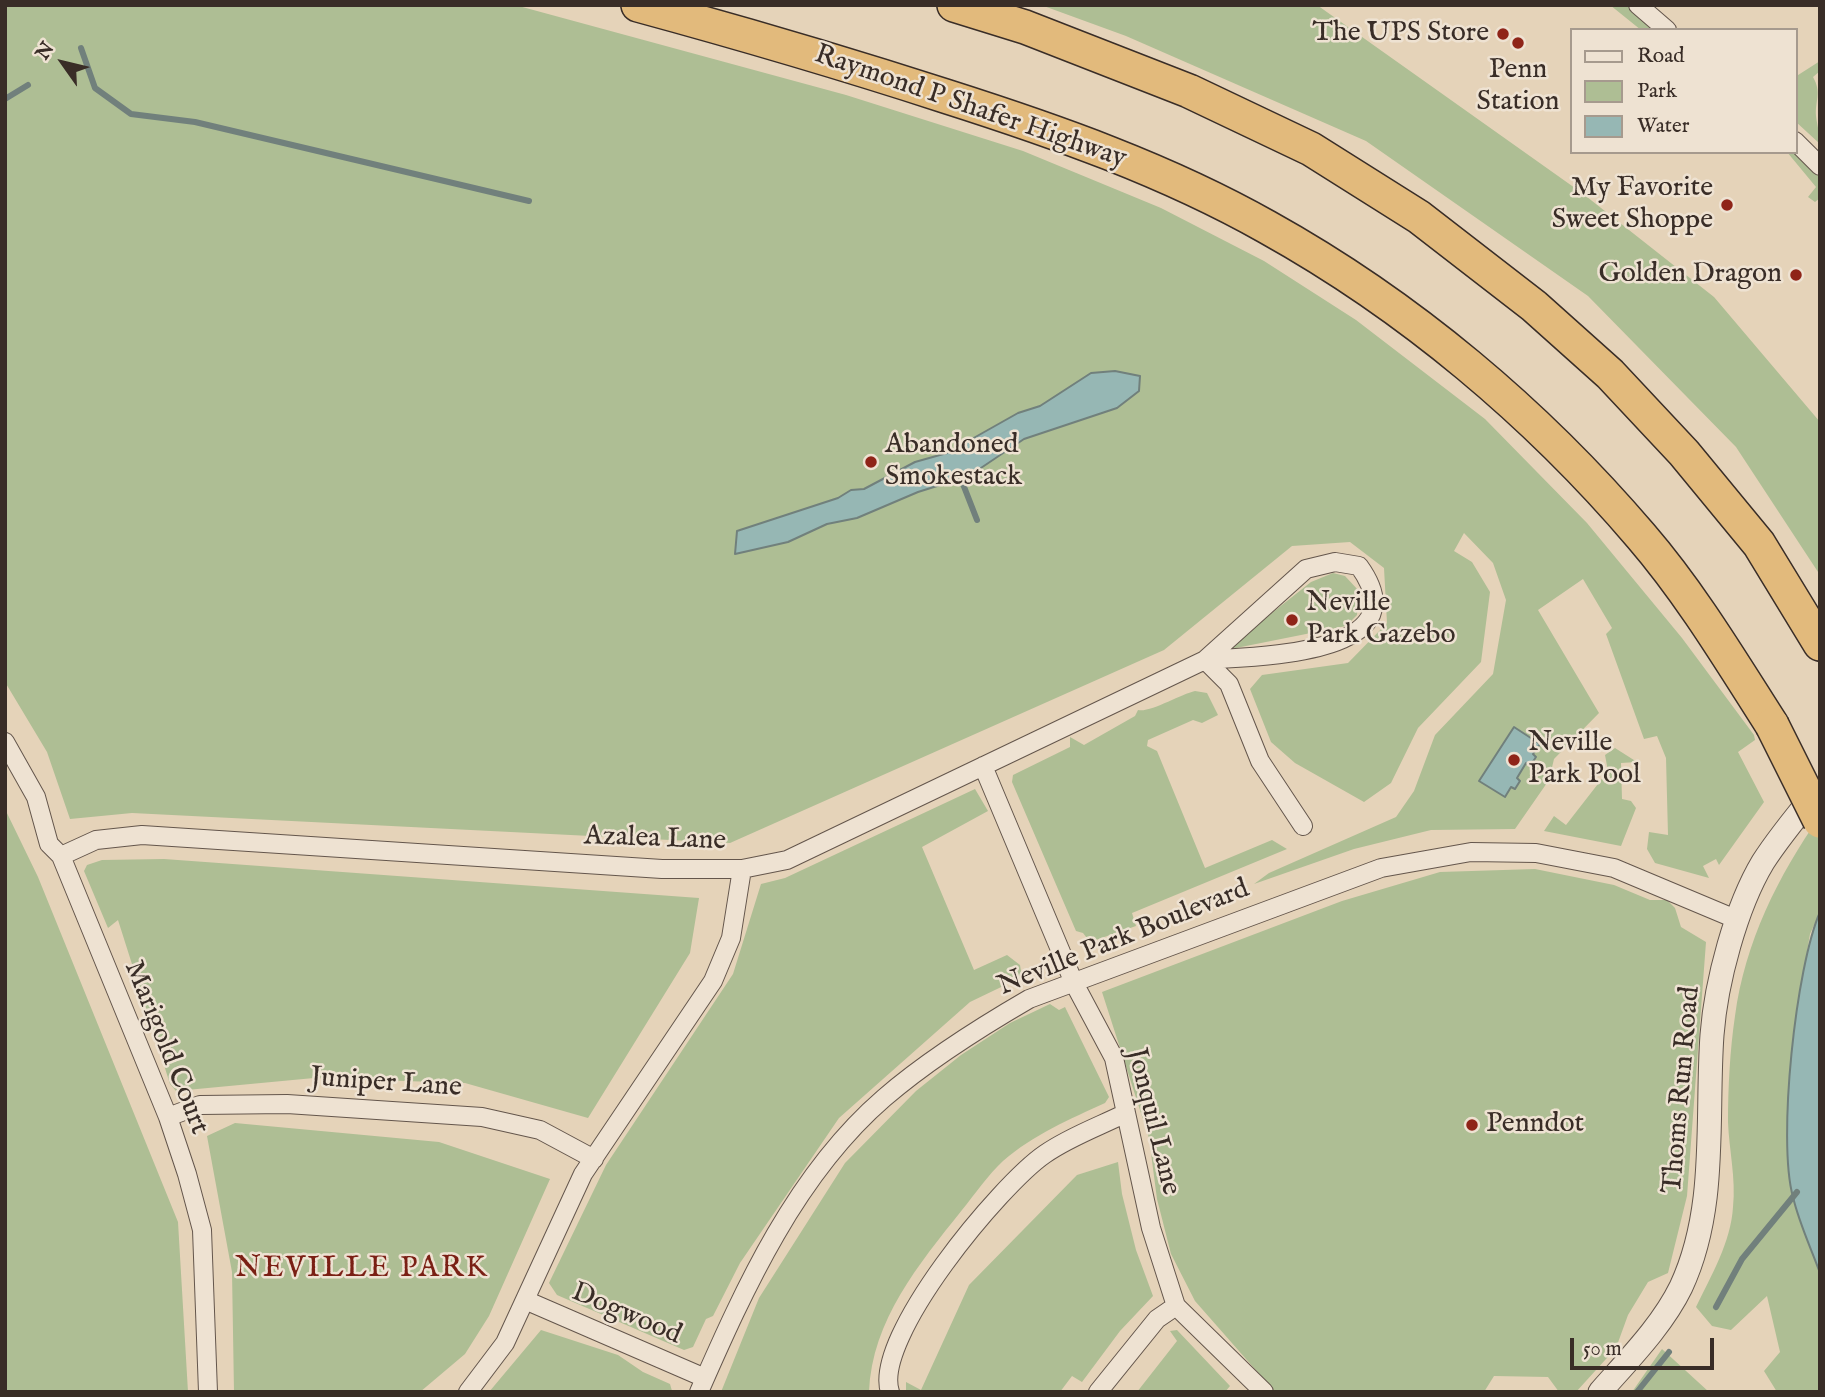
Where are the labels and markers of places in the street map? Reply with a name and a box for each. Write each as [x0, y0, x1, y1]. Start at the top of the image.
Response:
place label: The UPS Store [1312, 17, 1489, 51]
marker: The UPS Store [1495, 26, 1511, 42]
marker: Penn Station [1510, 35, 1526, 51]
place label: Penn Station [1477, 54, 1559, 120]
place label: My Favorite Sweet Shoppe [1552, 172, 1713, 238]
marker: My Favorite Sweet Shoppe [1719, 197, 1735, 213]
place label: Golden Dragon [1599, 258, 1782, 292]
marker: Golden Dragon [1788, 267, 1804, 283]
place label: Abandoned Smokestack [885, 429, 1022, 495]
marker: Abandoned Smokestack [863, 454, 879, 470]
place label: Neville Park Gazebo [1306, 587, 1456, 653]
marker: Neville Park Gazebo [1284, 612, 1300, 628]
place label: Neville Park Pool [1528, 727, 1641, 793]
marker: Neville Park Pool [1506, 752, 1522, 768]
place label: Penndot [1486, 1108, 1584, 1142]
marker: Penndot [1464, 1117, 1480, 1133]

